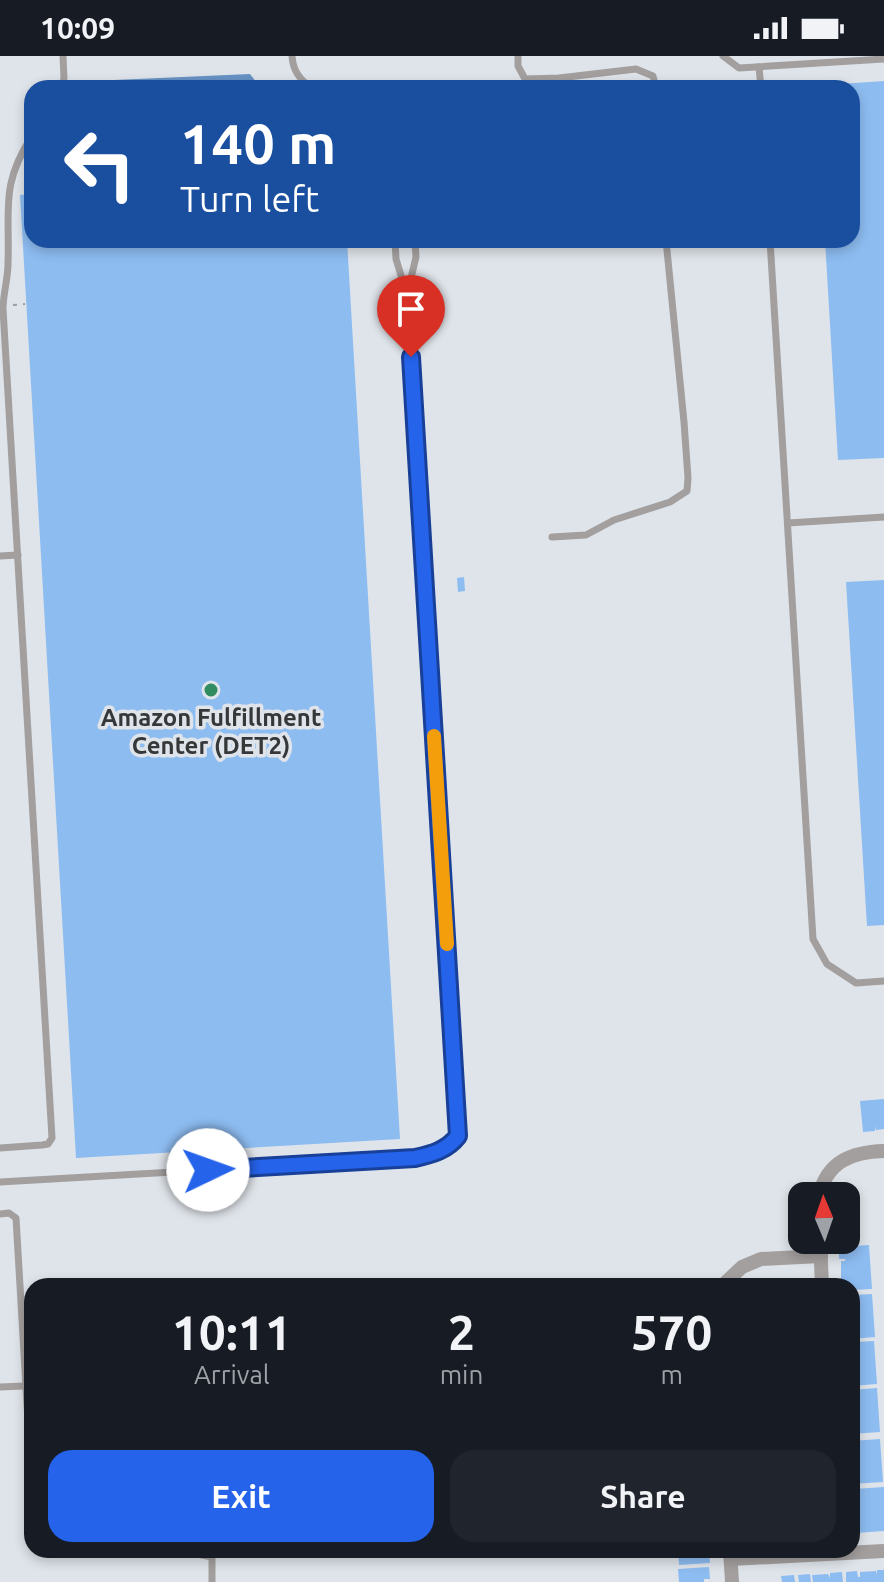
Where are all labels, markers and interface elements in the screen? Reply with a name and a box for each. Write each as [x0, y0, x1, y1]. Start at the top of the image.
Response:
text: 10:09 [40, 11, 115, 45]
icon: left [48, 112, 152, 216]
text: 140 m [180, 112, 336, 175]
text: Turn left [180, 178, 319, 219]
pin [377, 275, 445, 357]
icon: arrive [389, 287, 433, 331]
marker: Amazon Fulfillment Center (DET2) [202, 681, 220, 699]
place label: Amazon Fulfillment Center (DET2) [101, 704, 321, 759]
position arrow [166, 1128, 250, 1212]
north arrow [788, 1182, 860, 1254]
map controls [788, 1182, 860, 1254]
text: 10:11 [172, 1305, 292, 1359]
text: 2 [448, 1305, 475, 1359]
text: 570 [631, 1305, 712, 1359]
text: Arrival [194, 1360, 270, 1389]
text: min [440, 1360, 483, 1389]
text: m [660, 1360, 683, 1389]
button: Exit [48, 1450, 434, 1542]
button: Share [450, 1450, 836, 1542]

